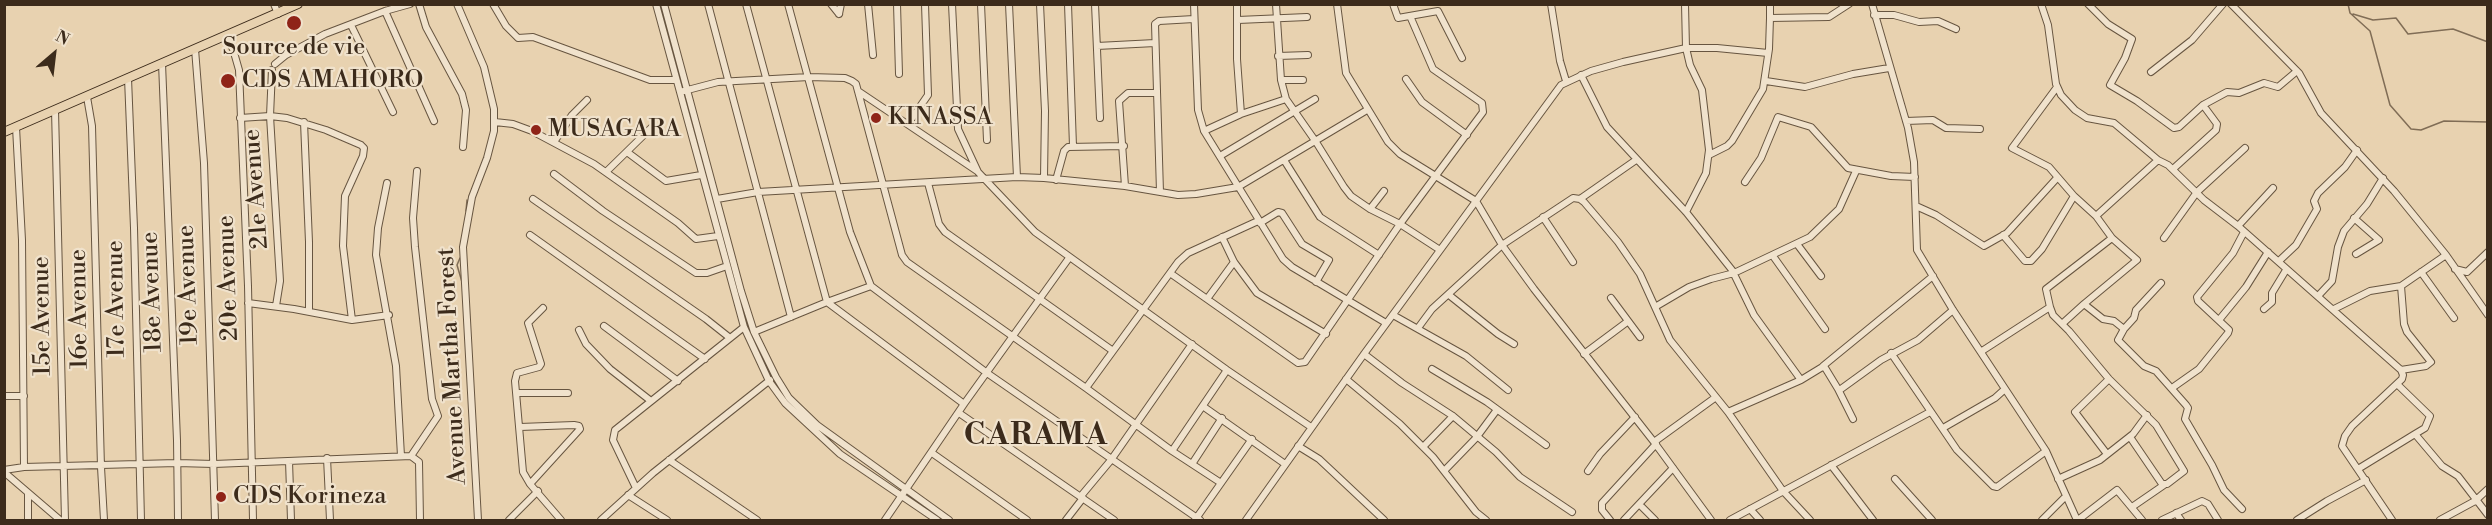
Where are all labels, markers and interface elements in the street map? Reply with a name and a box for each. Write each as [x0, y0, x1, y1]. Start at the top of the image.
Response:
marker: Source de vie [285, 14, 303, 32]
north arrow [24, 24, 84, 84]
text: N [52, 26, 73, 50]
place label: Source de vie [223, 34, 365, 62]
place label: CDS AMAHORO [242, 67, 423, 95]
marker: CDS AMAHORO [219, 72, 237, 90]
place label: KINASSA [888, 104, 993, 132]
marker: KINASSA [869, 111, 883, 125]
place label: MUSAGARA [548, 116, 681, 144]
marker: MUSAGARA [529, 123, 543, 137]
street label: 21e Avenue [238, 128, 276, 250]
street label: 20e Avenue [212, 215, 246, 341]
street label: 19e Avenue [173, 224, 205, 346]
street label: 18e Avenue [137, 231, 169, 353]
street label: 17e Avenue [102, 240, 132, 358]
street label: Avenue Martha Forest [432, 247, 474, 485]
street label: 16e Avenue [65, 249, 95, 369]
street label: 15e Avenue [28, 256, 58, 376]
district label: CARAMA [964, 419, 1108, 455]
place label: CDS Korineza [233, 483, 387, 511]
marker: CDS Korineza [214, 490, 228, 504]

